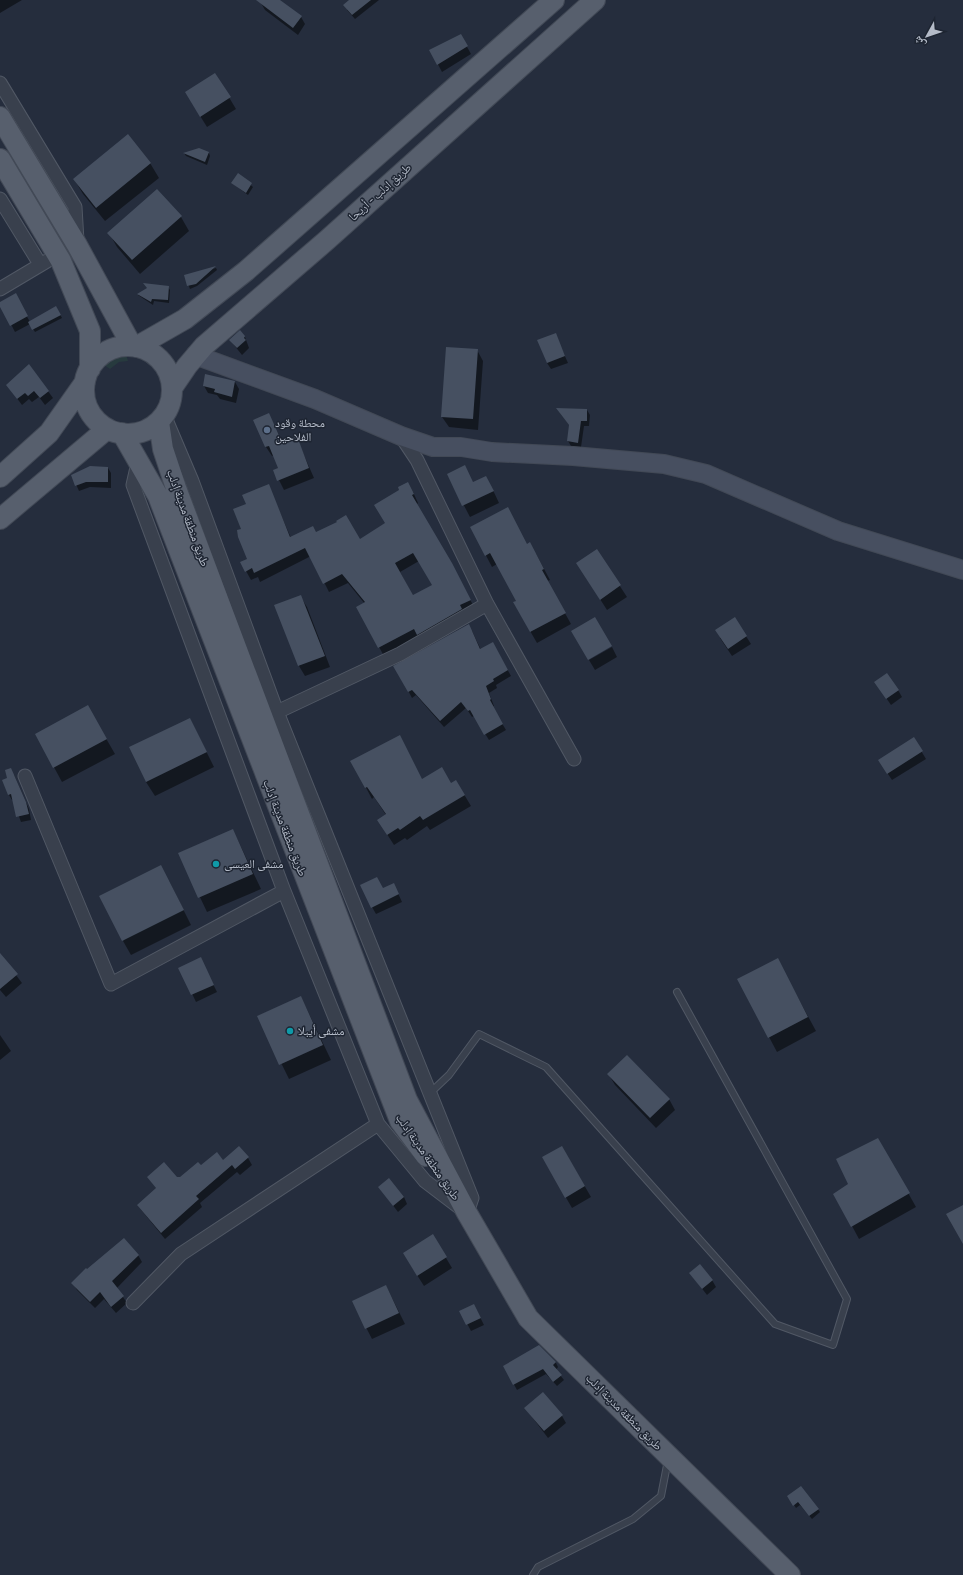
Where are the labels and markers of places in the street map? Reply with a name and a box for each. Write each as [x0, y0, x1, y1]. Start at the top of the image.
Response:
place label: محطة وقود الفلاحين [275, 415, 325, 444]
marker: محطة وقود الفلاحين [262, 425, 272, 435]
place label: مشفى العيسى [224, 856, 284, 871]
marker: مشفى العيسى [211, 859, 221, 869]
place label: مشفى أيبلا [298, 1023, 344, 1038]
marker: مشفى أيبلا [285, 1026, 295, 1036]

